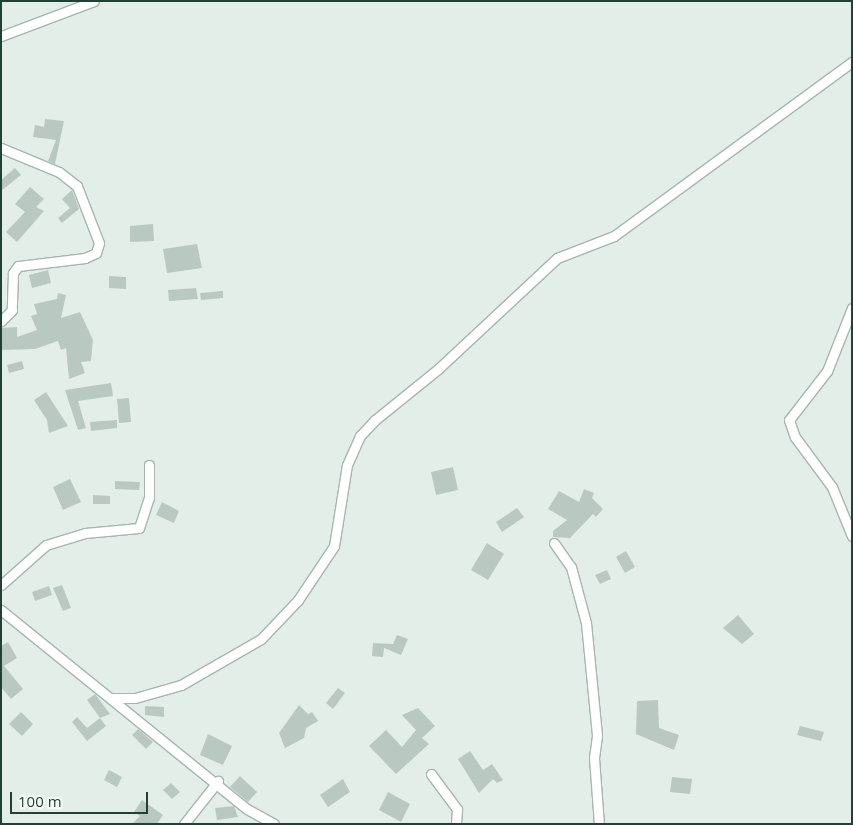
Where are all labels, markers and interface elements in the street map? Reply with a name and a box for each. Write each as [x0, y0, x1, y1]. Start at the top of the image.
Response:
scale bar [12, 782, 150, 814]
text: 100 m [18, 791, 62, 811]

